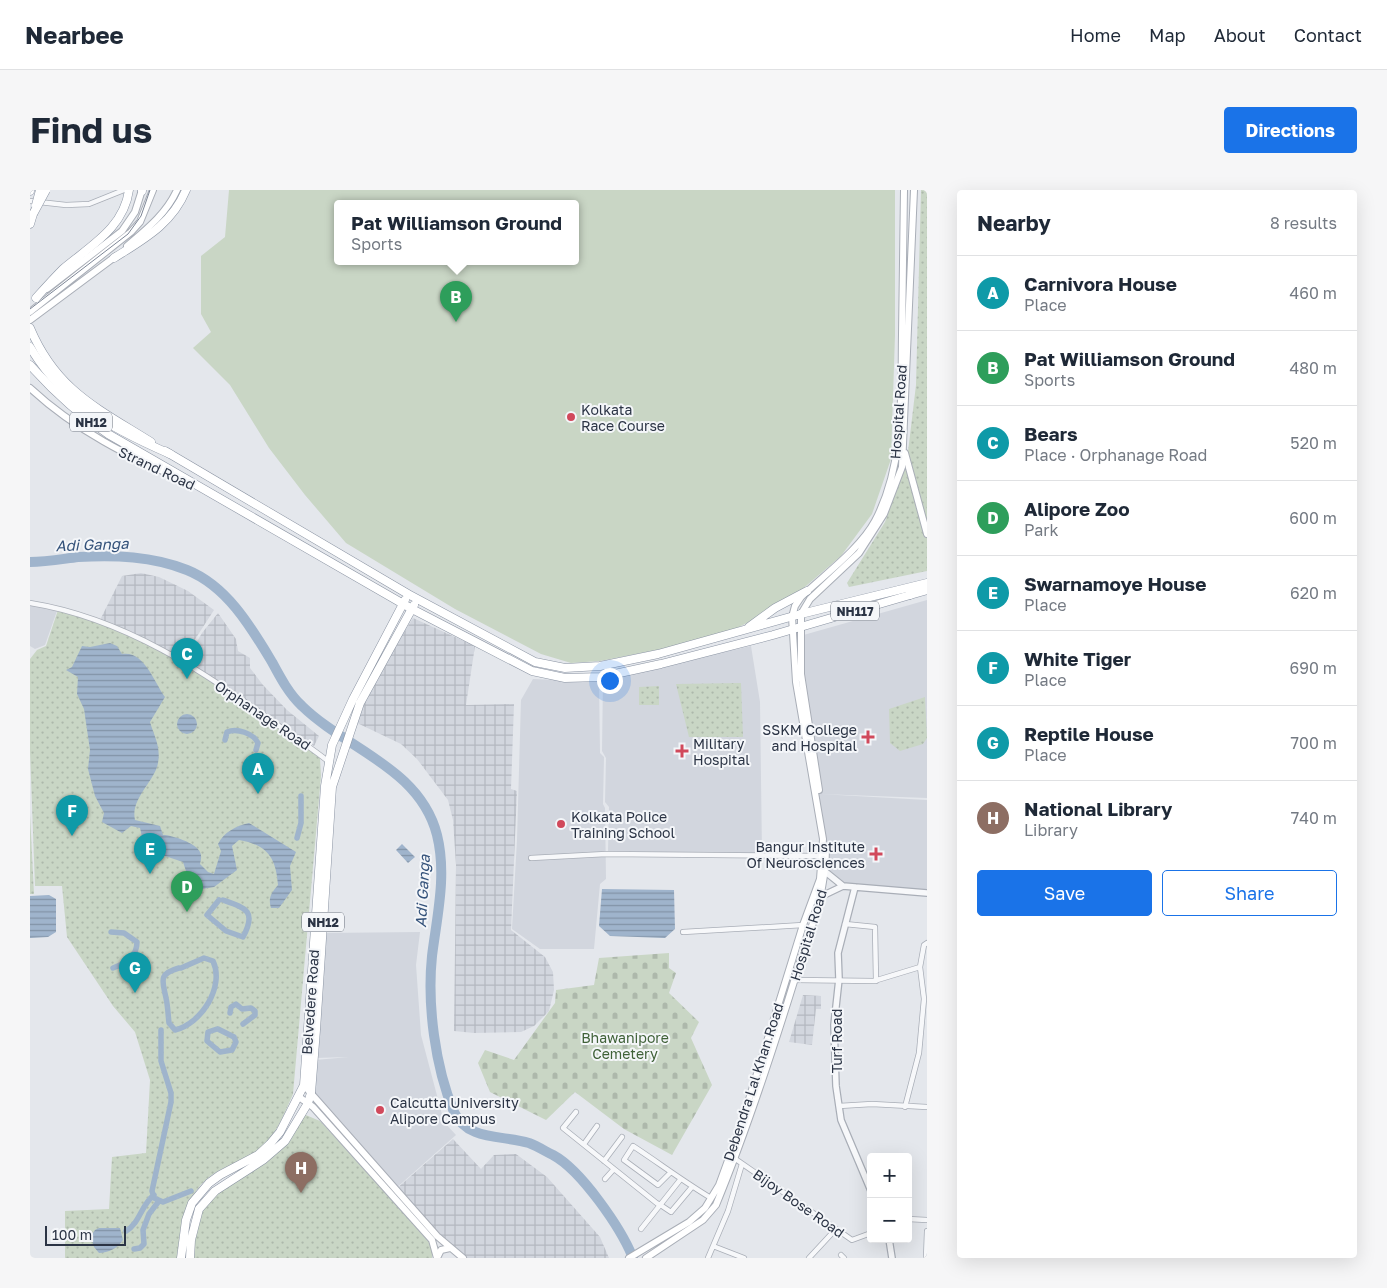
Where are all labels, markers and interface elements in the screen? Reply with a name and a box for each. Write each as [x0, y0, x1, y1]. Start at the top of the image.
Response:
text: Nearbee [25, 20, 124, 49]
text: Home [1070, 24, 1121, 46]
text: Map [1149, 24, 1186, 46]
text: About [1214, 24, 1266, 46]
text: Contact [1294, 24, 1362, 46]
button: Directions [1224, 107, 1357, 153]
text: Find us [30, 109, 152, 151]
popup [334, 200, 579, 265]
text: Nearby [977, 210, 1051, 236]
text: Pat Williamson Ground [351, 211, 562, 234]
text: 8 results [1270, 213, 1337, 233]
text: Sports [351, 234, 402, 254]
text: Carnivora House [1024, 272, 1177, 295]
pin: B [440, 281, 472, 322]
text: A [987, 283, 999, 303]
text: 460 m [1289, 283, 1337, 303]
text: Place [1024, 295, 1067, 315]
text: Pat Williamson Ground [1024, 347, 1235, 370]
text: B [987, 358, 999, 378]
text: 480 m [1289, 358, 1337, 378]
street label: Hospital Road [886, 364, 910, 460]
text: Sports [1024, 370, 1075, 390]
place label: Kolkata Race Course [581, 401, 665, 434]
marker: Kolkata Race Course [565, 411, 577, 423]
road number: NH12 [70, 412, 112, 432]
text: Bears [1024, 422, 1078, 445]
text: C [987, 433, 999, 453]
text: 520 m [1290, 433, 1337, 453]
street label: Strand Road [116, 443, 198, 493]
text: Place · Orphanage Road [1024, 445, 1207, 465]
text: Alipore Zoo [1024, 497, 1130, 520]
text: D [987, 508, 999, 528]
text: 600 m [1289, 508, 1337, 528]
text: Park [1024, 520, 1059, 540]
water label: Adi Ganga [55, 534, 129, 555]
text: Swarnamoye House [1024, 572, 1206, 595]
text: E [988, 583, 998, 603]
text: 620 m [1290, 583, 1337, 603]
text: Place [1024, 595, 1067, 615]
road number: NH117 [831, 602, 879, 621]
pin: C [171, 638, 203, 679]
text: White Tiger [1024, 647, 1131, 670]
text: F [988, 658, 998, 678]
text: 690 m [1290, 658, 1337, 678]
your location [597, 668, 623, 694]
text: Place [1024, 670, 1067, 690]
street label: Orphanage Road [212, 677, 314, 753]
place label: SSKM College and Hospital [762, 721, 857, 754]
text: Reptile House [1024, 722, 1154, 745]
marker: SSKM College and Hospital [861, 730, 875, 744]
text: G [987, 733, 999, 753]
text: 700 m [1291, 733, 1337, 753]
place label: Military Hospital [693, 735, 750, 768]
marker: Military Hospital [675, 744, 689, 758]
text: Place [1024, 745, 1067, 765]
pin: A [242, 753, 274, 794]
pin: F [56, 795, 88, 836]
text: National Library [1024, 797, 1172, 820]
place label: Kolkata Police Training School [571, 808, 675, 841]
text: H [987, 808, 999, 828]
text: 740 m [1291, 808, 1337, 828]
marker: Kolkata Police Training School [555, 818, 567, 830]
text: Library [1024, 820, 1078, 840]
pin: E [134, 833, 166, 874]
place label: Bangur Institute Of Neurosciences [746, 838, 865, 871]
marker: Bangur Institute Of Neurosciences [869, 847, 883, 861]
water label: Adi Ganga [411, 854, 434, 928]
button: Save [977, 870, 1152, 916]
button: Share [1162, 870, 1337, 916]
pin: D [171, 871, 203, 912]
street label: Hospital Road [786, 887, 830, 983]
road number: NH12 [302, 912, 344, 932]
street label: Belvedere Road [298, 949, 322, 1055]
pin: G [119, 952, 151, 993]
street label: Debendra Lal Khan Road [719, 1001, 787, 1163]
street label: Turf Road [828, 1009, 845, 1073]
park label: Bhawanipore Cemetery [581, 1029, 669, 1062]
place label: Calcutta University Alipore Campus [390, 1094, 519, 1127]
marker: Calcutta University Alipore Campus [374, 1104, 386, 1116]
pin: H [285, 1152, 317, 1193]
map controls [867, 1153, 912, 1243]
button: + [867, 1153, 912, 1198]
street label: Bijoy Bose Road [750, 1165, 848, 1241]
button: − [867, 1198, 912, 1243]
scale bar [45, 1223, 126, 1246]
text: 100 m [52, 1226, 92, 1243]

